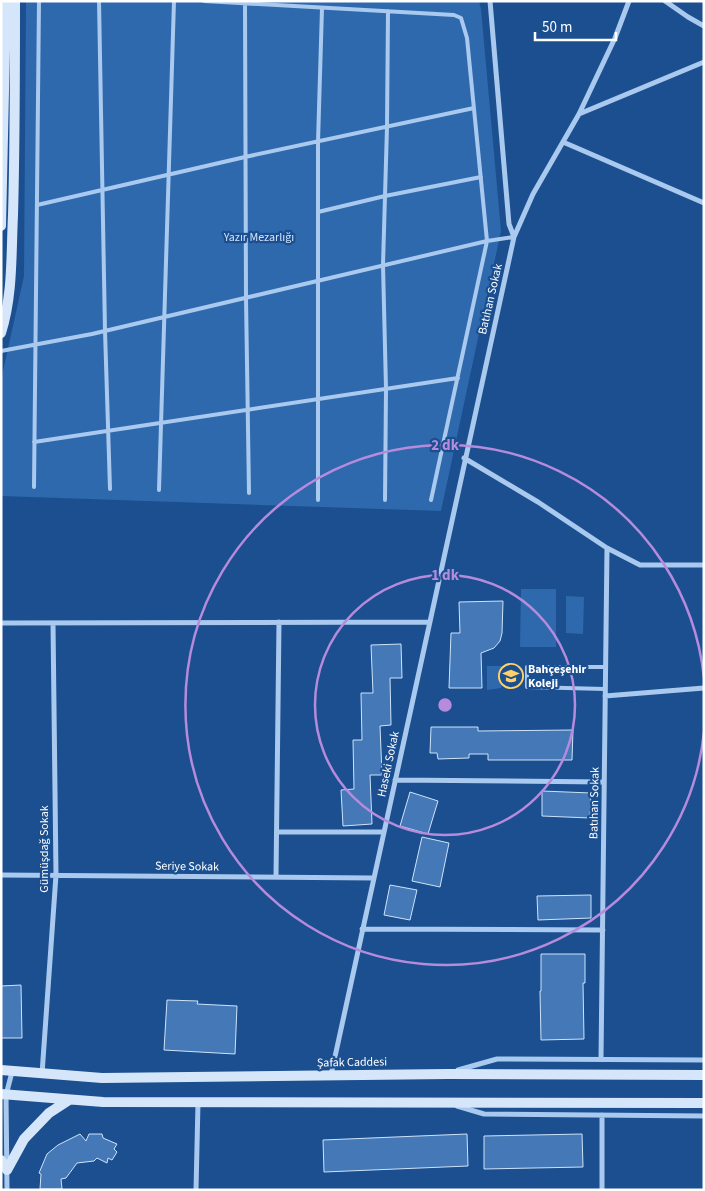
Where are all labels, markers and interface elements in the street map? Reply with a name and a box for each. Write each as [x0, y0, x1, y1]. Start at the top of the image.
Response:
scale bar [535, 10, 616, 42]
text: 50 m [542, 17, 572, 38]
park label: Yazır Mezarlığı [223, 229, 294, 246]
street label: Batıhan Sokak [474, 262, 507, 336]
text: 2 dk [431, 435, 460, 456]
text: 1 dk [431, 565, 460, 586]
place label: Bahçeşehir Koleji [528, 661, 587, 692]
school or university icon: Bahçeşehir Koleji [498, 663, 524, 689]
centre of rings [436, 696, 454, 714]
street label: Haseki Sokak [373, 730, 404, 799]
street label: Batıhan Sokak [585, 767, 604, 839]
street label: Gümüşdağ Sokak [36, 805, 53, 893]
street label: Seriye Sokak [155, 857, 219, 876]
street label: Şafak Caddesi [317, 1053, 387, 1072]

